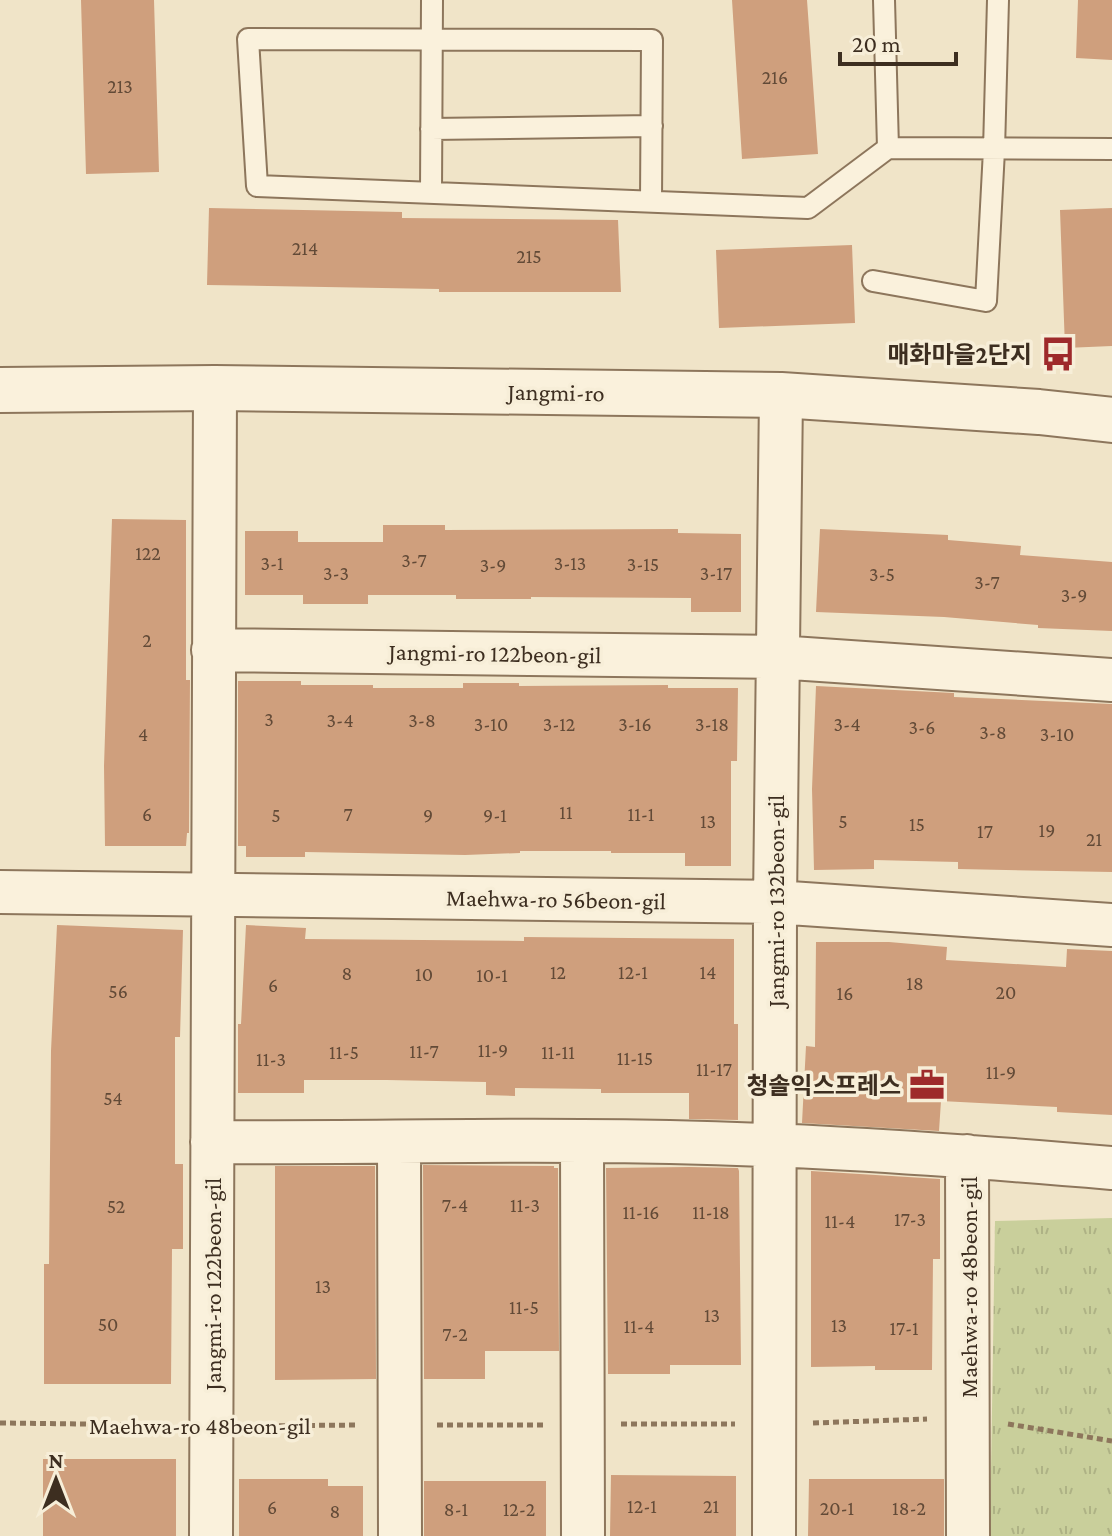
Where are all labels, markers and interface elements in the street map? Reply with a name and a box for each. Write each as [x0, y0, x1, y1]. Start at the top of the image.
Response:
scale bar [840, 16, 956, 66]
text: 20 m [852, 30, 901, 57]
house number: 216 [762, 66, 788, 88]
house number: 213 [107, 75, 133, 97]
house number: 214 [292, 237, 318, 259]
house number: 215 [516, 245, 542, 267]
bus stop icon: 매화마을2단지 [1039, 335, 1077, 373]
place label: 매화마을2단지 [887, 341, 1032, 368]
street label: Jangmi-ro [505, 378, 605, 406]
house number: 122 [135, 542, 161, 564]
house number: 3-7 [401, 549, 427, 571]
house number: 3-1 [260, 552, 284, 574]
house number: 3-13 [554, 552, 586, 574]
house number: 3-15 [627, 553, 659, 575]
house number: 3-9 [480, 554, 506, 576]
house number: 3-3 [323, 562, 349, 584]
house number: 3-17 [700, 562, 732, 584]
house number: 3-5 [869, 563, 895, 585]
house number: 3-7 [974, 571, 1000, 593]
house number: 3-9 [1061, 584, 1087, 606]
house number: 2 [142, 629, 152, 651]
street label: Jangmi-ro 122beon-gil [386, 638, 602, 668]
house number: 3 [264, 708, 274, 730]
house number: 3-4 [326, 709, 354, 731]
house number: 3-8 [408, 709, 436, 731]
house number: 3-10 [474, 713, 508, 735]
house number: 3-12 [543, 713, 575, 735]
house number: 3-16 [618, 713, 652, 735]
house number: 3-18 [695, 713, 729, 735]
house number: 3-4 [833, 713, 861, 735]
house number: 3-6 [909, 716, 935, 738]
house number: 3-8 [979, 721, 1007, 743]
house number: 4 [138, 723, 148, 745]
house number: 3-10 [1040, 723, 1074, 745]
street label: Jangmi-ro 132beon-gil [762, 795, 789, 1009]
house number: 11 [559, 801, 573, 823]
house number: 6 [142, 803, 152, 825]
house number: 7 [343, 803, 353, 825]
house number: 11-1 [628, 803, 654, 825]
house number: 5 [271, 804, 281, 826]
house number: 9 [423, 804, 433, 826]
house number: 9-1 [483, 804, 507, 826]
house number: 13 [700, 810, 716, 832]
house number: 5 [838, 810, 848, 832]
house number: 15 [909, 813, 925, 835]
house number: 19 [1039, 819, 1055, 841]
house number: 17 [977, 820, 993, 842]
house number: 21 [1086, 828, 1102, 850]
street label: Maehwa-ro 56beon-gil [446, 884, 666, 914]
house number: 12 [550, 961, 566, 983]
house number: 12-1 [618, 961, 648, 983]
house number: 14 [700, 961, 716, 983]
house number: 8 [342, 962, 352, 984]
house number: 10 [415, 963, 433, 985]
house number: 10-1 [476, 964, 508, 986]
house number: 18 [906, 972, 924, 994]
house number: 6 [268, 974, 278, 996]
house number: 56 [108, 980, 128, 1002]
house number: 20 [996, 981, 1016, 1003]
house number: 16 [837, 982, 853, 1004]
house number: 11-9 [478, 1039, 508, 1061]
house number: 11-7 [409, 1040, 439, 1062]
house number: 11-5 [329, 1041, 359, 1063]
house number: 11-11 [541, 1041, 575, 1063]
house number: 11-15 [617, 1047, 653, 1069]
house number: 11-3 [256, 1048, 286, 1070]
house number: 11-17 [696, 1058, 732, 1080]
house number: 11-9 [986, 1061, 1016, 1083]
office icon: 청솔익스프레스 [908, 1066, 946, 1104]
place label: 청솔익스프레스 [746, 1072, 901, 1099]
house number: 54 [103, 1087, 123, 1109]
street label: Maehwa-ro 48beon-gil [955, 1176, 982, 1398]
street label: Jangmi-ro 122beon-gil [199, 1178, 226, 1392]
house number: 7-4 [442, 1194, 468, 1216]
house number: 11-3 [510, 1194, 540, 1216]
house number: 52 [107, 1195, 125, 1217]
house number: 11-16 [622, 1201, 660, 1223]
house number: 11-18 [692, 1201, 730, 1223]
house number: 17-3 [894, 1208, 926, 1230]
house number: 11-4 [825, 1210, 855, 1232]
house number: 13 [315, 1275, 331, 1297]
house number: 11-5 [509, 1296, 539, 1318]
house number: 13 [704, 1304, 720, 1326]
house number: 50 [98, 1313, 118, 1335]
house number: 13 [831, 1314, 847, 1336]
house number: 11-4 [624, 1315, 654, 1337]
house number: 17-1 [889, 1317, 919, 1339]
house number: 7-2 [442, 1323, 468, 1345]
street label: Maehwa-ro 48beon-gil [89, 1412, 311, 1439]
north arrow [16, 1440, 96, 1520]
text: N [49, 1448, 64, 1473]
house number: 12-1 [627, 1495, 657, 1517]
house number: 21 [703, 1495, 719, 1517]
house number: 6 [267, 1496, 277, 1518]
house number: 20-1 [820, 1497, 854, 1519]
house number: 18-2 [892, 1497, 926, 1519]
house number: 8-1 [444, 1498, 468, 1520]
house number: 12-2 [503, 1498, 535, 1520]
house number: 8 [330, 1500, 340, 1522]

